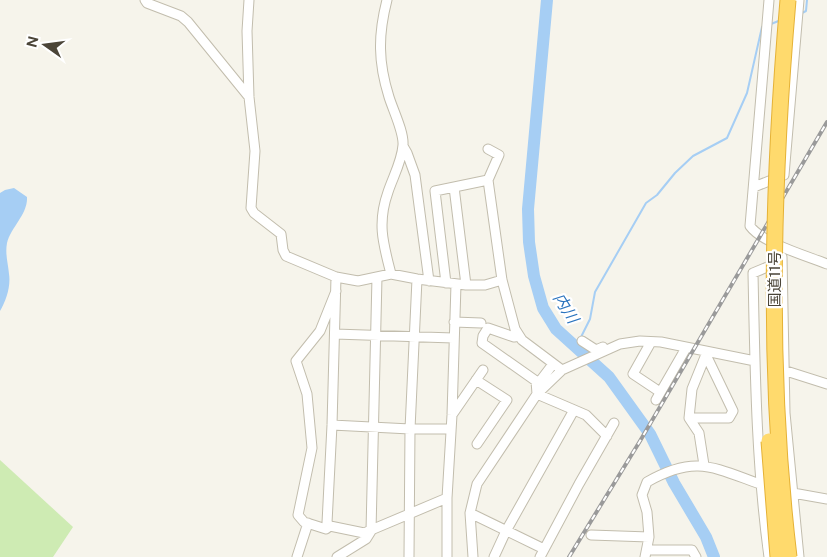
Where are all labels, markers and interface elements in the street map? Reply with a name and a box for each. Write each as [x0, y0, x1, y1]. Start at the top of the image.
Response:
north arrow [20, 20, 70, 70]
text: N [23, 35, 41, 49]
street label: 国道11号 [766, 250, 783, 308]
water label: 内川 [549, 289, 584, 328]

